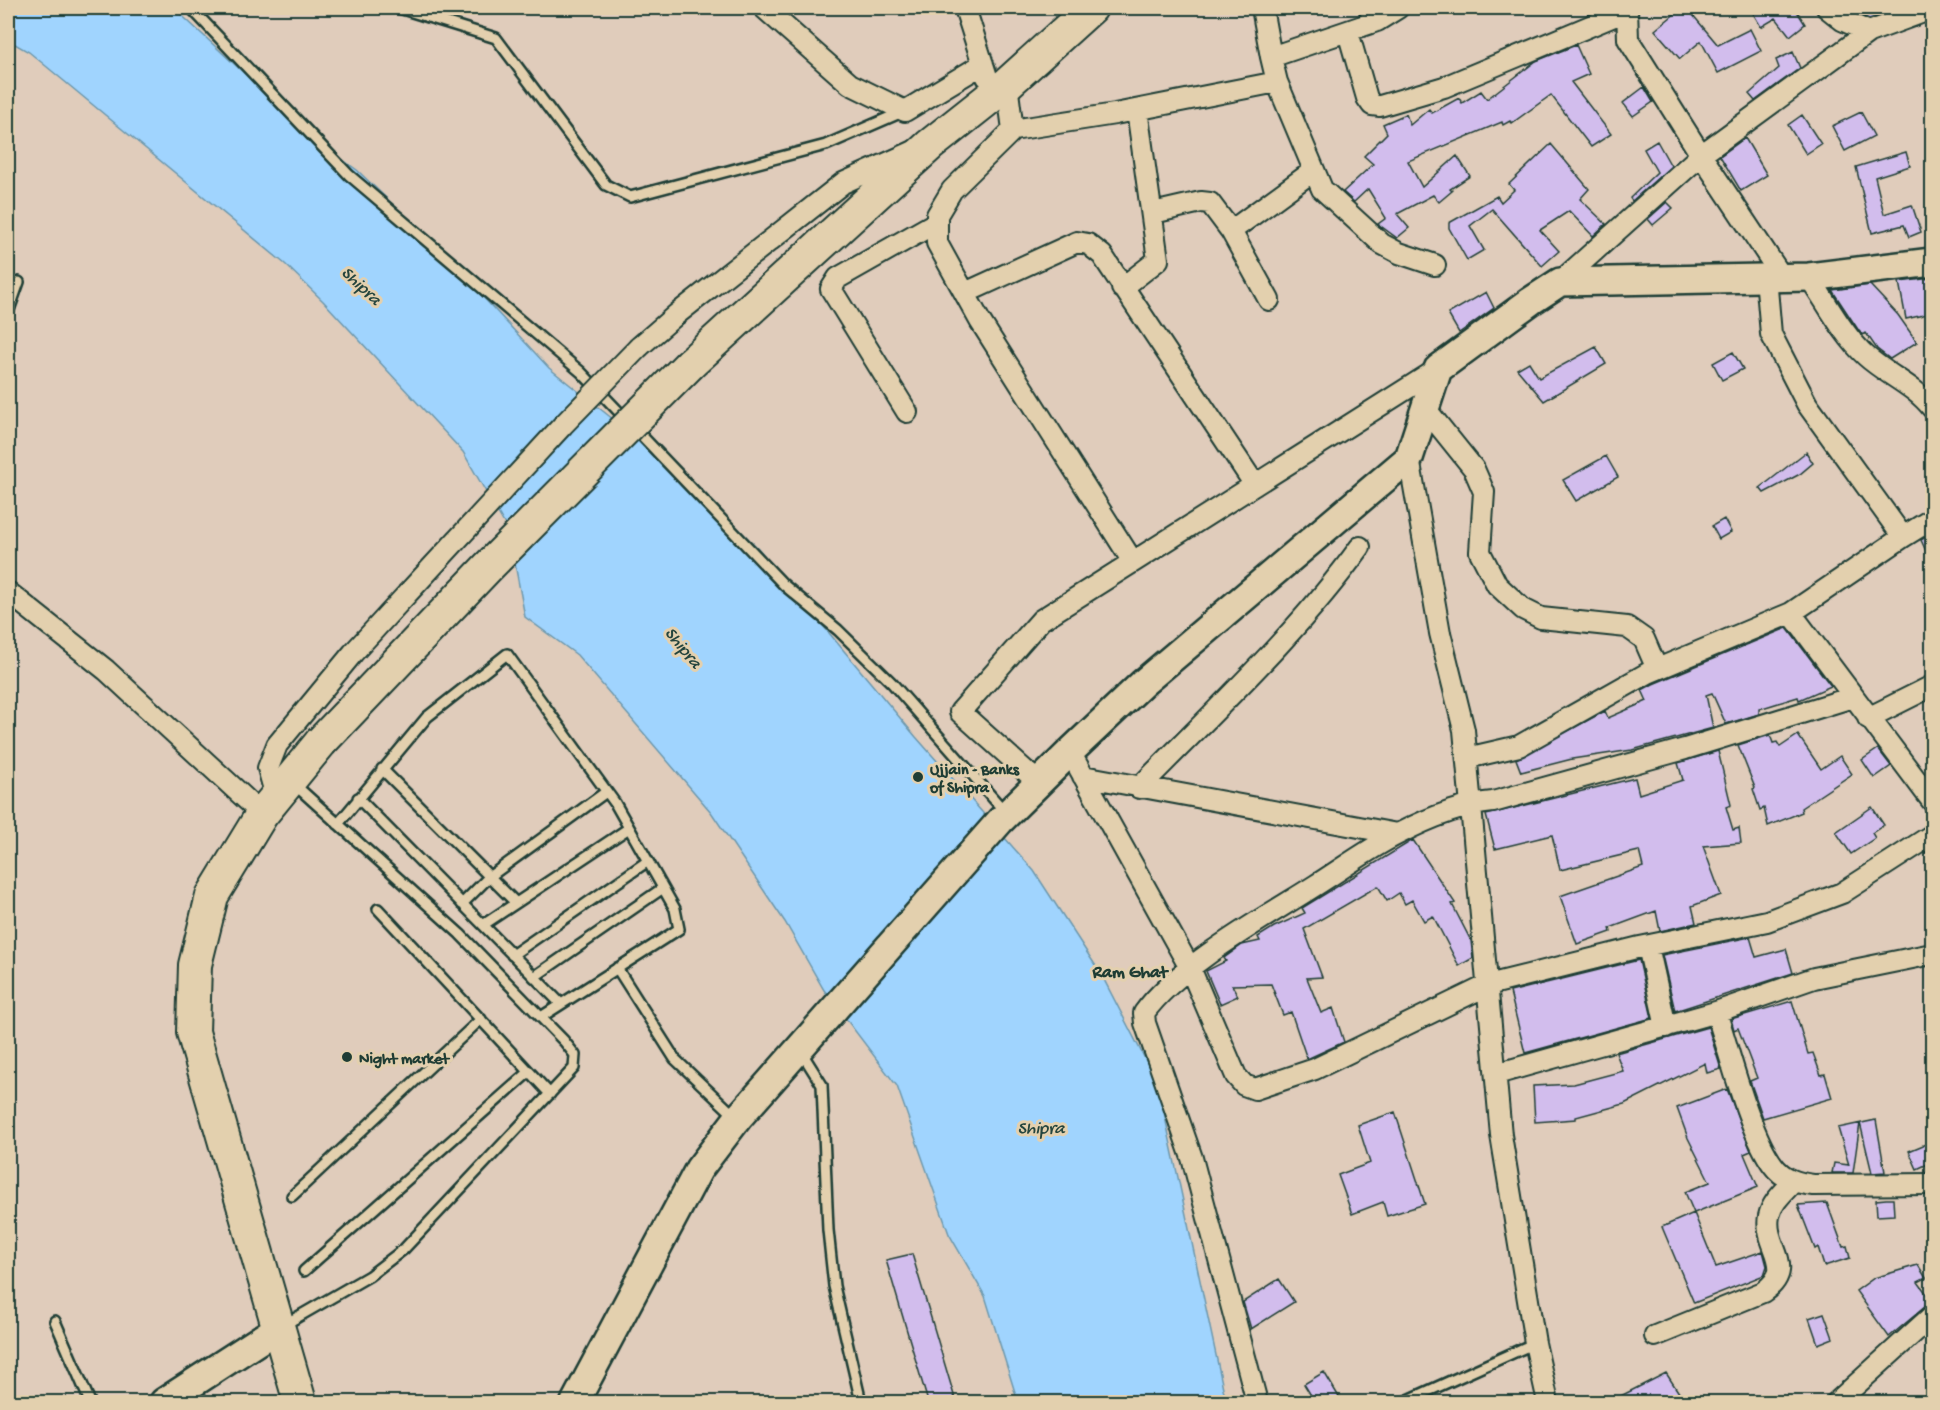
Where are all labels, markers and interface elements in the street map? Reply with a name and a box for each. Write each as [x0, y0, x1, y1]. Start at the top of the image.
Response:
water label: Shipra [336, 263, 385, 311]
water label: Shipra [659, 624, 706, 674]
place label: Ujjain - Banks of Shipra [929, 762, 1020, 799]
marker: Ujjain - Banks of Shipra [911, 770, 925, 784]
district label: Ram Ghat [1092, 963, 1169, 984]
marker: Night market [340, 1050, 354, 1064]
place label: Night market [359, 1051, 450, 1070]
water label: Shipra [1017, 1119, 1066, 1140]

